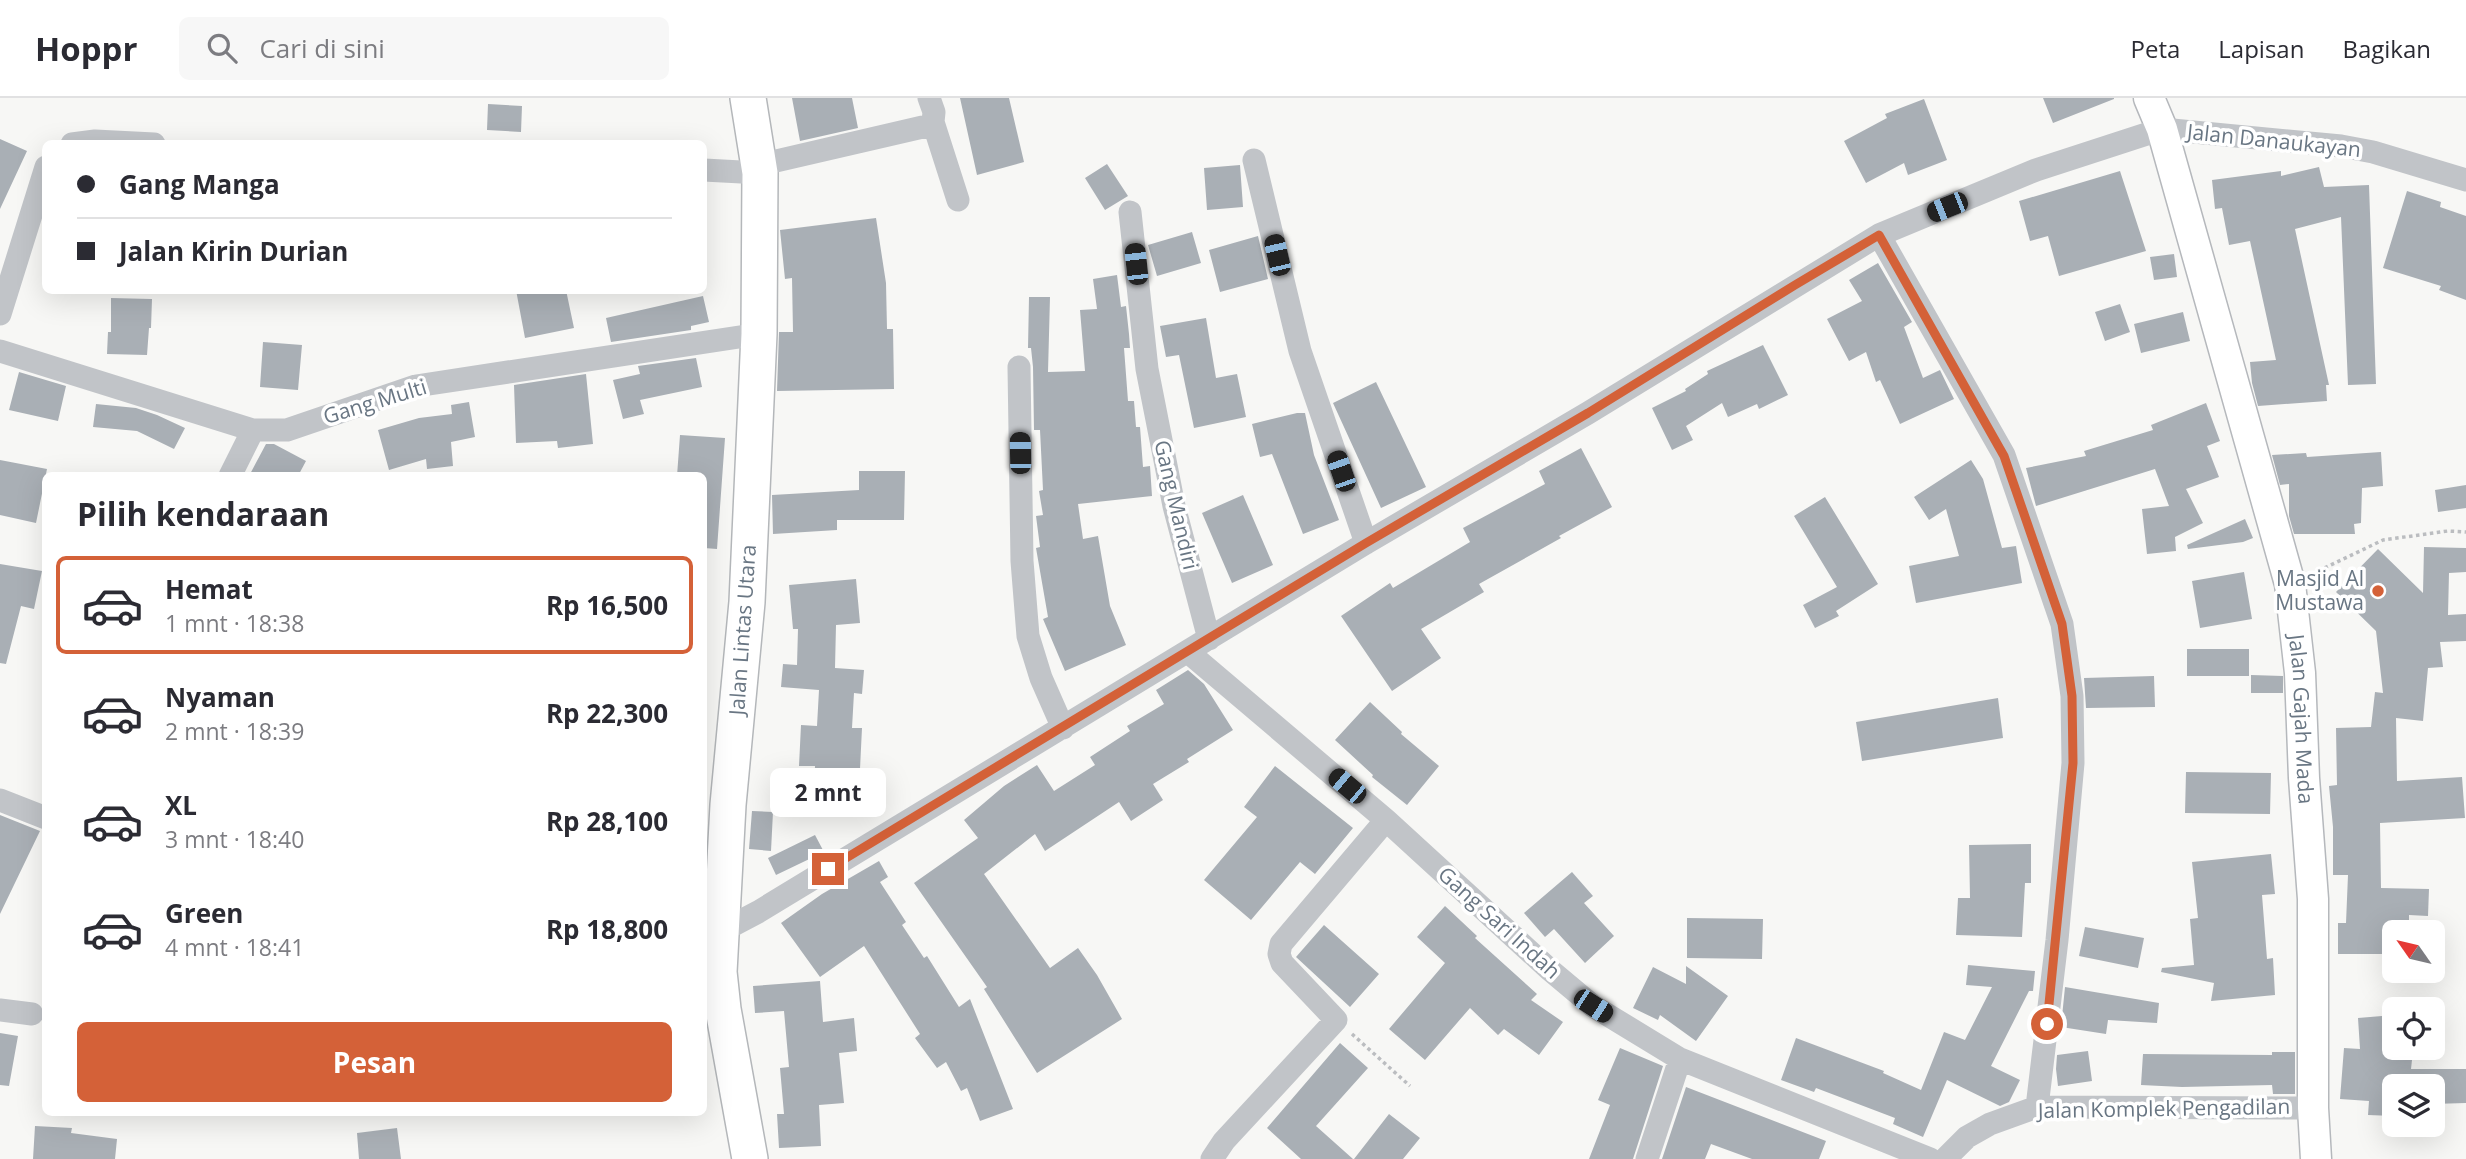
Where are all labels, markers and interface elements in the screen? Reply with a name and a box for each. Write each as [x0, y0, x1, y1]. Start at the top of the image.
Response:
search box [179, 17, 669, 80]
text: Hoppr [35, 26, 137, 71]
icon: search [203, 29, 241, 67]
text: Cari di sini [259, 30, 385, 66]
text: Peta [2130, 32, 2180, 65]
text: Lapisan [2218, 32, 2304, 65]
text: Bagikan [2342, 32, 2431, 65]
street label: Jalan Danaukayan [2184, 117, 2362, 163]
text: Gang Manga [119, 166, 280, 202]
car [1924, 189, 1971, 225]
car [1263, 232, 1292, 278]
text: Jalan Kirin Durian [119, 233, 348, 269]
car [1124, 242, 1149, 286]
street label: Gang Multi [320, 372, 430, 430]
car [1010, 432, 1031, 474]
street label: Gang Mandiri [1148, 437, 1205, 572]
car [1325, 448, 1358, 494]
text: Pilih kendaraan [77, 492, 329, 535]
street label: Jalan Lintas Utara [722, 544, 762, 718]
place label: Masjid Al Mustawa [2275, 564, 2364, 616]
text: Hemat [165, 571, 253, 607]
icon: car [81, 574, 144, 637]
marker: Masjid Al Mustawa [2370, 583, 2386, 599]
text: Rp 16,500 [546, 587, 668, 623]
text: 1 mnt · 18:38 [165, 607, 304, 639]
street label: Jalan Gajah Mada [2283, 631, 2321, 805]
text: Nyaman [165, 679, 275, 715]
icon: car [81, 682, 144, 745]
text: Rp 22,300 [546, 695, 668, 731]
text: 2 mnt · 18:39 [165, 715, 304, 747]
car [1325, 764, 1370, 808]
callout: 2 mnt [770, 768, 886, 816]
text: 2 mnt [795, 776, 861, 808]
text: XL [165, 787, 197, 823]
icon: car [81, 790, 144, 853]
text: Rp 28,100 [546, 803, 668, 839]
text: 3 mnt · 18:40 [165, 823, 304, 855]
route end [812, 853, 844, 885]
street label: Gang Sari Indah [1433, 860, 1567, 985]
text: Green [165, 895, 243, 931]
icon: car [81, 898, 144, 961]
text: Rp 18,800 [546, 911, 668, 947]
north arrow [2382, 920, 2445, 984]
map controls [2382, 920, 2445, 1137]
text: 4 mnt · 18:41 [165, 931, 304, 963]
car [1570, 986, 1617, 1026]
button: locate [2382, 997, 2445, 1060]
route start [2031, 1008, 2063, 1040]
button: Pesan [77, 1022, 672, 1102]
button: layers [2382, 1074, 2445, 1137]
street label: Jalan Komplek Pengadilan [2036, 1092, 2290, 1124]

